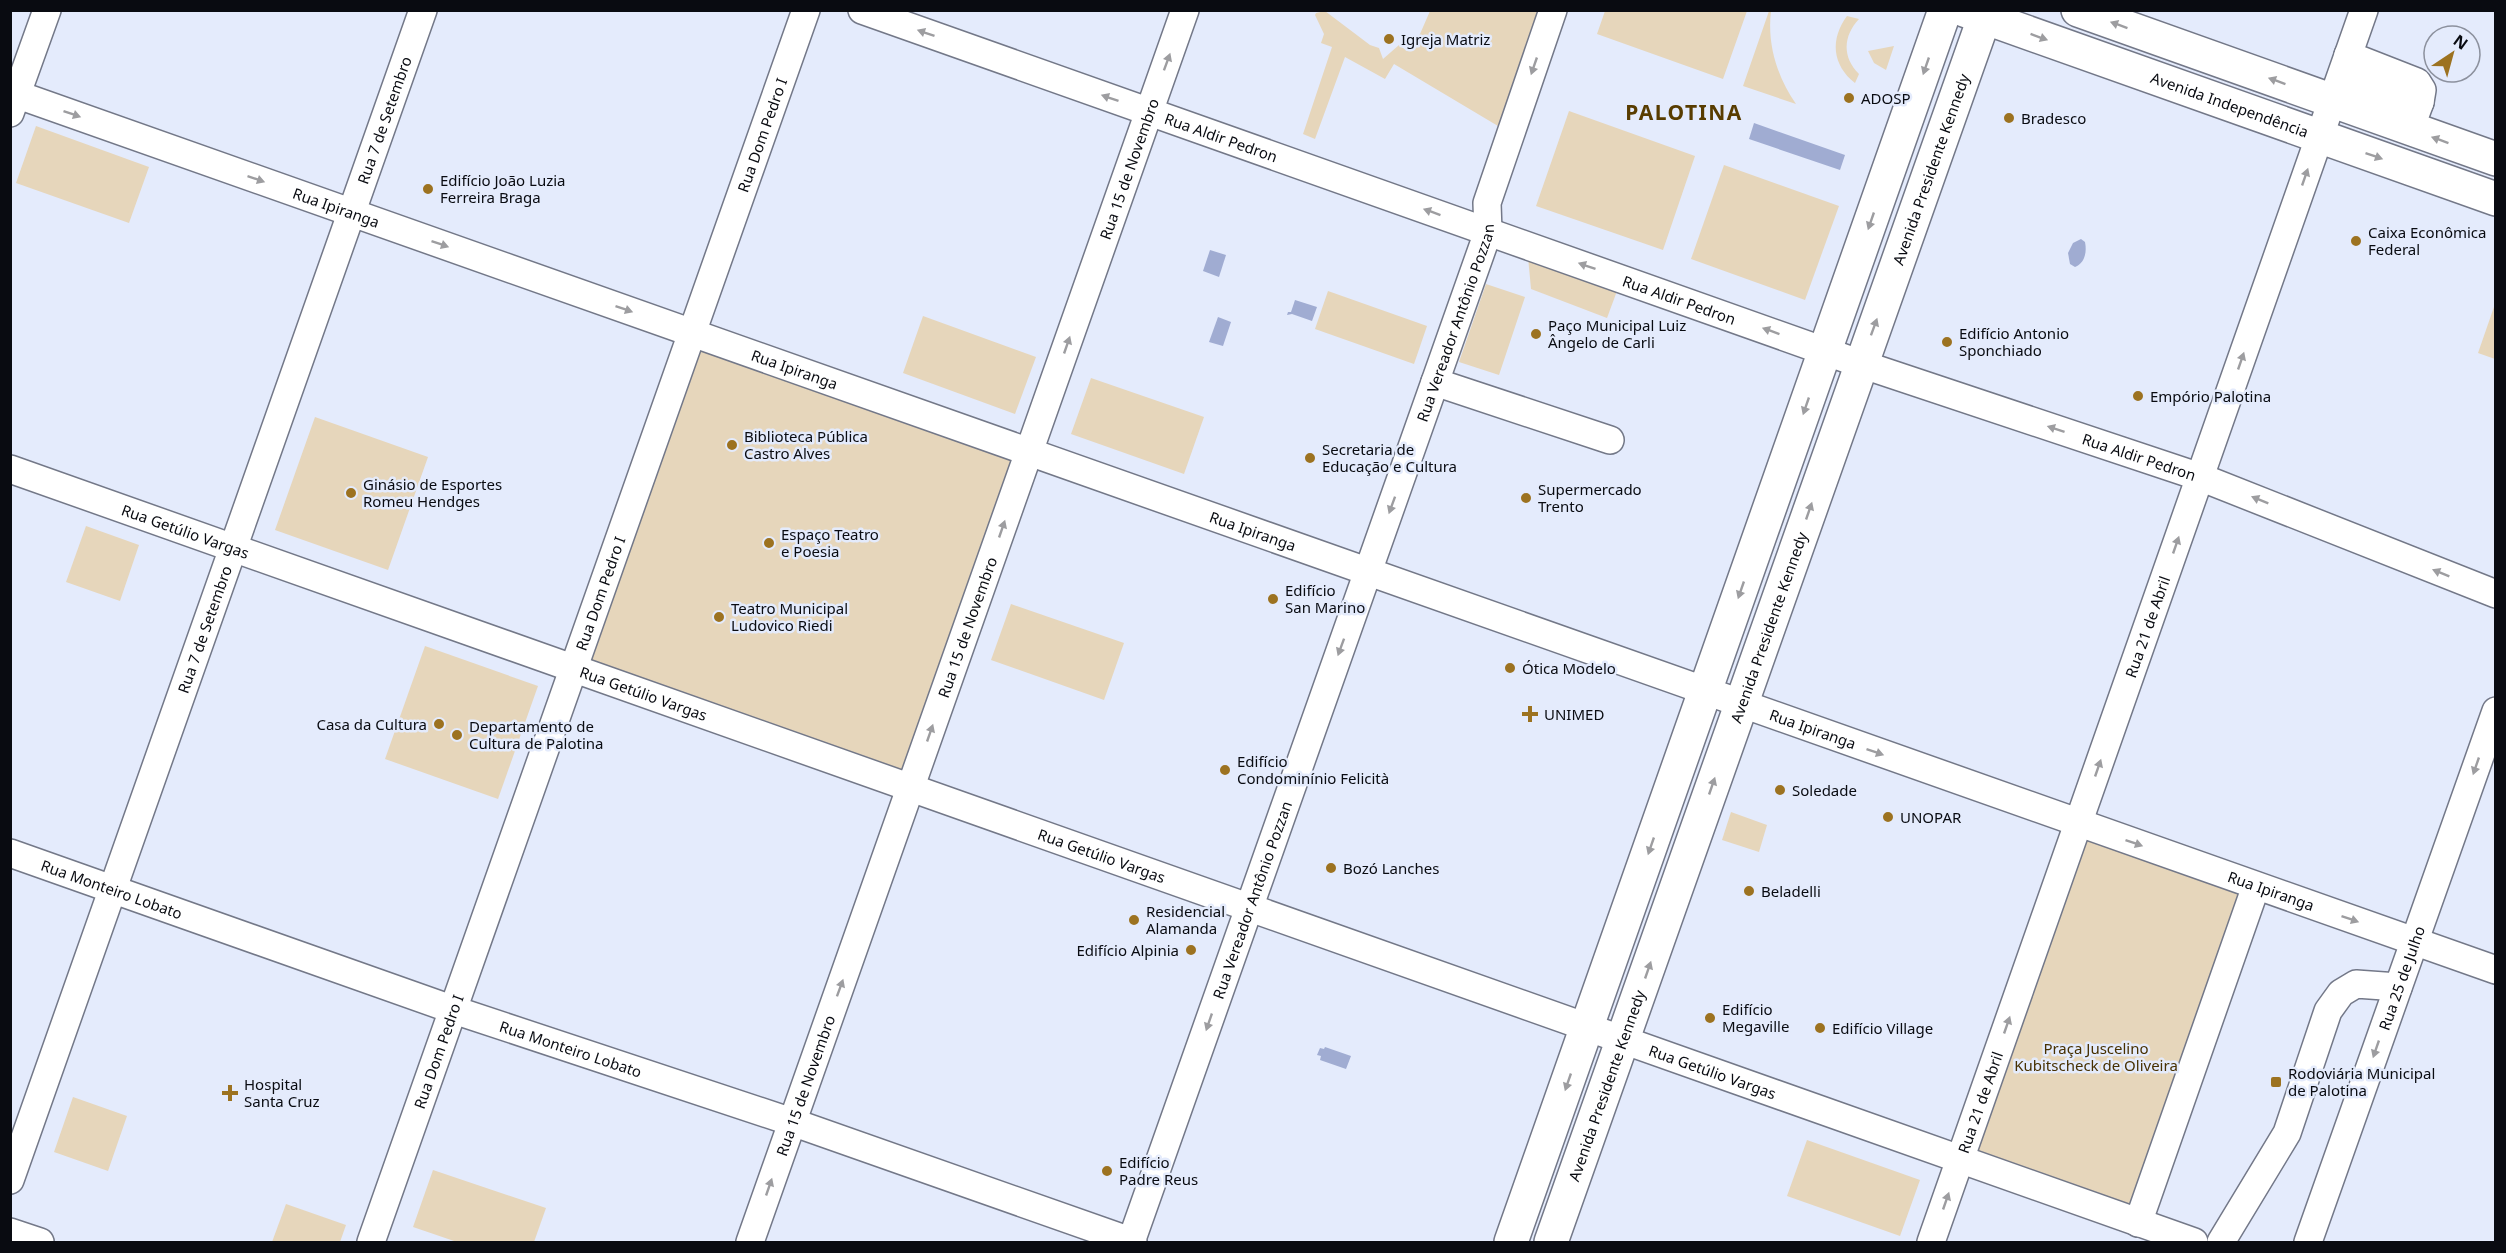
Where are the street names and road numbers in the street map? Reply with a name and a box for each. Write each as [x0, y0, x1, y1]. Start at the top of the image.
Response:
street label: Rua 7 de Setembro [352, 54, 416, 187]
street label: Avenida Independência [2148, 67, 2311, 142]
street label: Avenida Presidente Kennedy [1888, 71, 1974, 267]
street label: Rua Dom Pedro I [733, 75, 791, 195]
street label: Rua 15 de Novembro [1095, 96, 1163, 242]
street label: Rua Aldir Pedron [1162, 108, 1280, 167]
street label: Rua Ipiranga [290, 183, 382, 232]
street label: Rua Vereador Antônio Pozzan [1412, 224, 1498, 424]
street label: Rua Aldir Pedron [1620, 270, 1738, 329]
street label: Rua Ipiranga [749, 345, 840, 394]
street label: Rua Aldir Pedron [2080, 428, 2199, 485]
street label: Rua Getúlio Vargas [119, 499, 252, 563]
street label: Rua Ipiranga [1207, 506, 1299, 555]
street label: Avenida Presidente Kennedy [1725, 529, 1812, 726]
street label: Rua Dom Pedro I [571, 533, 629, 653]
street label: Rua 15 de Novembro [933, 554, 1001, 700]
street label: Rua 7 de Setembro [173, 563, 236, 696]
street label: Rua 21 de Abril [2120, 573, 2174, 680]
street label: Rua Getúlio Vargas [577, 661, 710, 725]
street label: Rua Ipiranga [1767, 704, 1859, 753]
street label: Rua Vereador Antônio Pozzan [1208, 798, 1296, 1001]
street label: Rua Getúlio Vargas [1035, 824, 1168, 887]
street label: Rua Monteiro Lobato [38, 855, 185, 923]
street label: Rua Ipiranga [2225, 866, 2317, 915]
street label: Rua 25 de Julho [2374, 923, 2429, 1033]
street label: Avenida Presidente Kennedy [1563, 987, 1650, 1184]
street label: Rua Dom Pedro I [409, 992, 468, 1111]
street label: Rua 15 de Novembro [771, 1012, 839, 1159]
street label: Rua Monteiro Lobato [497, 1016, 645, 1082]
street label: Rua Getúlio Vargas [1646, 1040, 1779, 1103]
street label: Rua 21 de Abril [1953, 1049, 2007, 1156]

